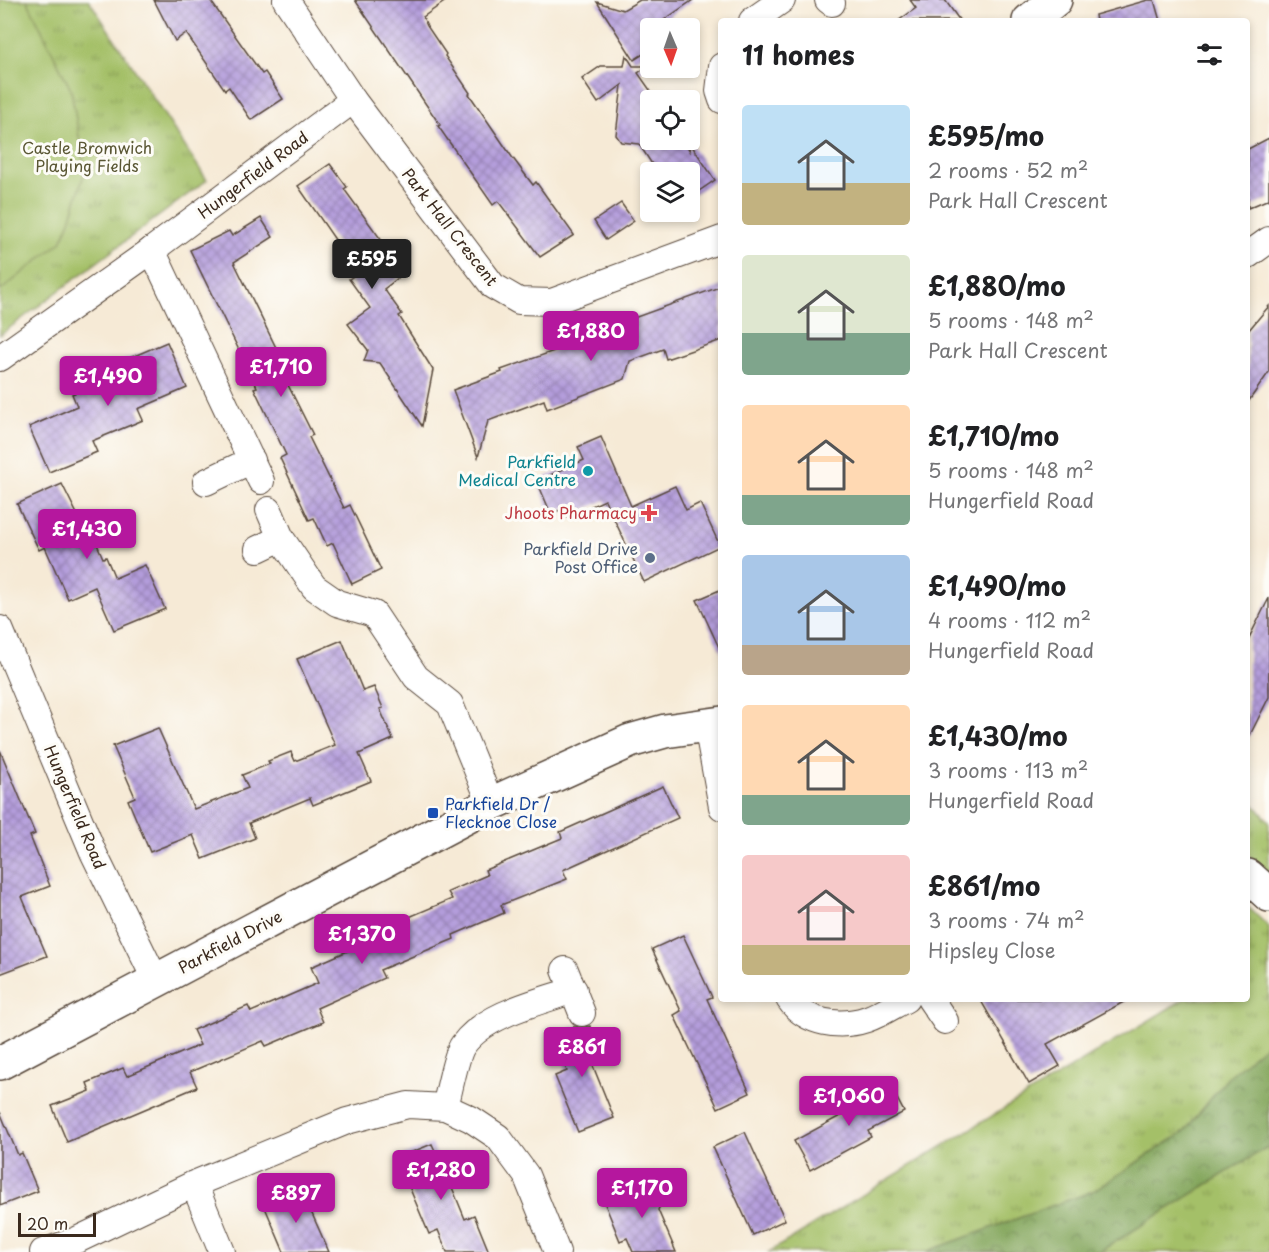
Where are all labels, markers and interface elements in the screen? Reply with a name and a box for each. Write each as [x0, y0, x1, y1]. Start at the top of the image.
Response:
north arrow [640, 18, 700, 78]
map controls [640, 18, 700, 222]
text: 11 homes [742, 35, 855, 74]
icon: filters [1193, 38, 1226, 71]
button: locate [640, 90, 700, 150]
text: £595/mo [928, 116, 1044, 155]
street label: Hungerfield Road [192, 125, 313, 224]
icon: home [790, 129, 862, 201]
park label: Castle Bromwich Playing Fields [22, 135, 152, 177]
text: 2 rooms · 52 m² [928, 155, 1088, 185]
street label: Park Hall Crescent [397, 162, 505, 291]
button: layers [640, 162, 700, 222]
text: Park Hall Crescent [928, 185, 1108, 215]
pin: £595 [336, 239, 408, 290]
text: £595 [346, 243, 398, 273]
text: £1,880/mo [928, 266, 1066, 305]
icon: home [790, 279, 862, 351]
text: 5 rooms · 148 m² [928, 305, 1094, 335]
pin: £1,880 [542, 311, 640, 362]
text: £1,880 [557, 315, 625, 345]
text: Park Hall Crescent [928, 335, 1108, 365]
pin: £1,710 [232, 347, 330, 398]
text: £1,710 [249, 351, 313, 381]
pin: £1,490 [59, 356, 157, 407]
text: £1,490 [74, 360, 142, 390]
text: £1,710/mo [928, 416, 1059, 455]
icon: home [790, 429, 862, 501]
place label: Parkfield Medical Centre [458, 449, 576, 491]
text: 5 rooms · 148 m² [928, 455, 1094, 485]
marker: Parkfield Medical Centre [581, 464, 595, 478]
text: Hungerfield Road [928, 485, 1094, 515]
place label: Jhoots Pharmacy [505, 500, 637, 524]
marker: Jhoots Pharmacy [642, 506, 656, 520]
pin: £1,430 [38, 509, 136, 560]
text: £1,430 [52, 513, 122, 543]
place label: Parkfield Drive Post Office [523, 536, 638, 578]
marker: Parkfield Drive Post Office [643, 551, 657, 565]
text: £1,490/mo [928, 566, 1066, 605]
icon: home [790, 579, 862, 651]
text: 4 rooms · 112 m² [928, 605, 1091, 635]
text: Hungerfield Road [928, 635, 1094, 665]
text: £1,430/mo [928, 716, 1068, 755]
icon: home [790, 729, 862, 801]
street label: Hungerfield Road [39, 741, 113, 872]
text: 3 rooms · 113 m² [928, 755, 1088, 785]
text: Hungerfield Road [928, 785, 1094, 815]
place label: Parkfield Dr / Flecknoe Close [445, 791, 557, 833]
marker: Parkfield Dr / Flecknoe Close [426, 806, 440, 820]
text: £861/mo [928, 866, 1040, 905]
icon: home [790, 879, 862, 951]
street label: Parkfield Drive [173, 904, 286, 979]
text: 3 rooms · 74 m² [928, 905, 1085, 935]
pin: £1,370 [313, 914, 411, 965]
text: £1,370 [328, 918, 396, 948]
text: Hipsley Close [928, 935, 1055, 965]
pin: £861 [546, 1027, 618, 1078]
text: £861 [558, 1031, 606, 1061]
pin: £1,060 [800, 1076, 898, 1127]
text: £1,060 [813, 1080, 885, 1110]
pin: £1,280 [392, 1150, 490, 1201]
text: £1,280 [406, 1154, 476, 1184]
pin: £1,170 [593, 1168, 691, 1219]
text: £1,170 [611, 1172, 673, 1202]
pin: £897 [260, 1173, 332, 1224]
text: £897 [271, 1177, 321, 1207]
scale bar [18, 1210, 96, 1238]
text: 20 m [27, 1211, 68, 1235]

